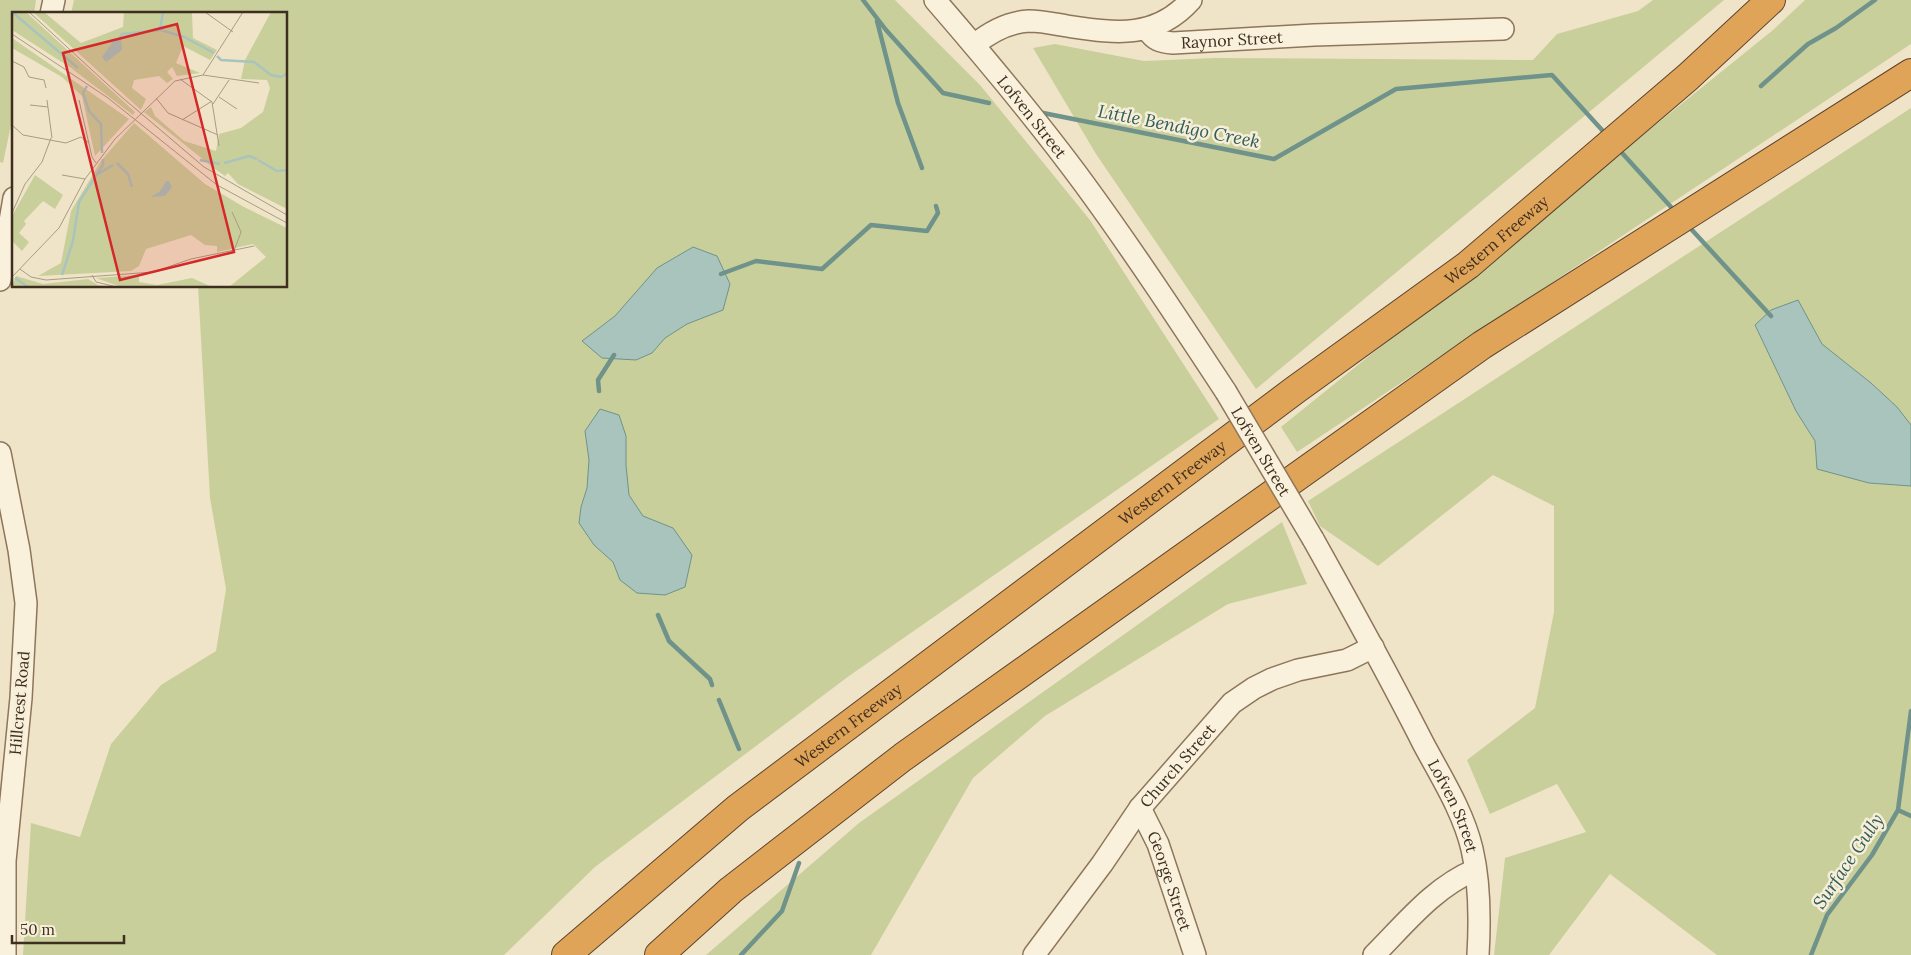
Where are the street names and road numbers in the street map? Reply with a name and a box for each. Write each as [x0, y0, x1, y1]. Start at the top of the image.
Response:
street label: Raynor Street [1180, 27, 1284, 53]
street label: Lofven Street [993, 71, 1072, 163]
street label: Western Freeway [1441, 191, 1553, 289]
street label: Lofven Street [1227, 403, 1296, 500]
street label: Western Freeway [1114, 435, 1230, 529]
street label: Hillcrest Road [4, 650, 34, 756]
street label: Western Freeway [791, 678, 906, 772]
street label: Church Street [1135, 719, 1220, 811]
street label: Lofven Street [1424, 756, 1483, 855]
street label: George Street [1143, 828, 1196, 934]

